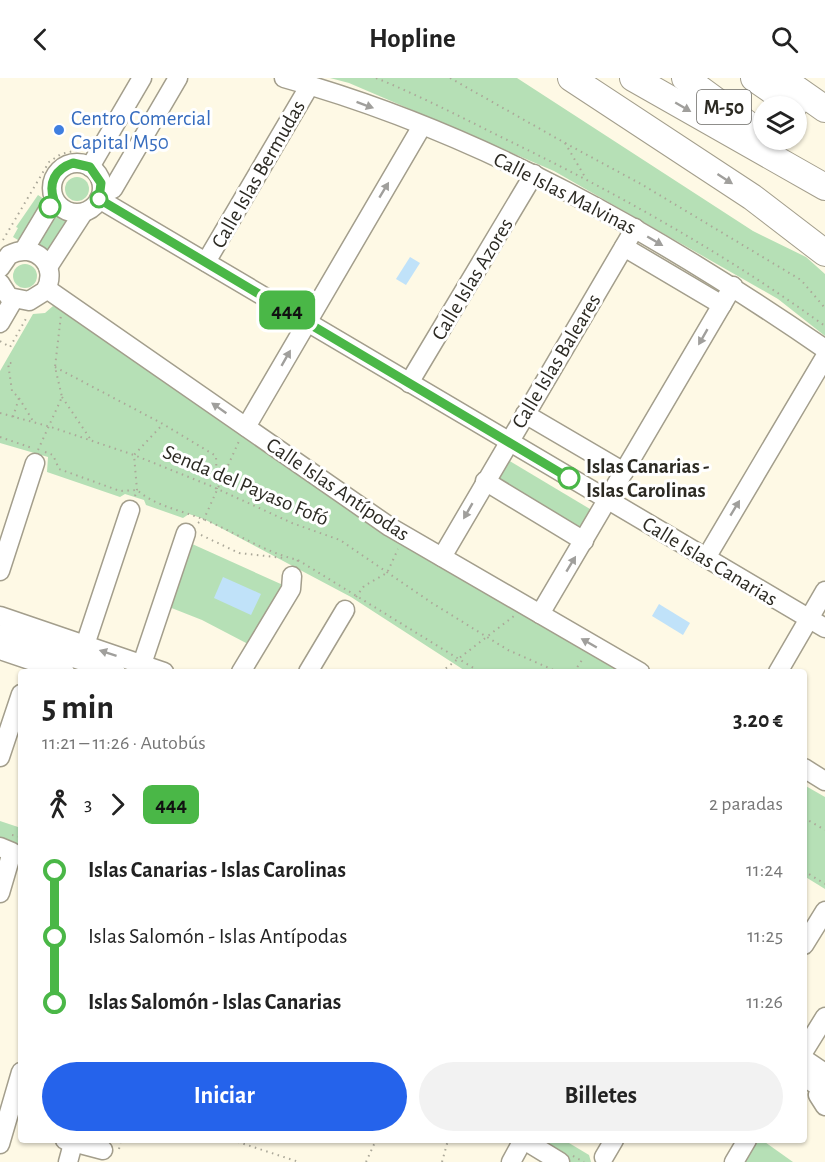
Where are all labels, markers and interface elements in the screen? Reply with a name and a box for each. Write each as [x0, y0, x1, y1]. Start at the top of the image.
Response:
icon: back [24, 23, 57, 56]
icon: search [768, 23, 801, 56]
text: Hopline [369, 25, 456, 52]
road number: M-50 [697, 90, 751, 124]
map controls [753, 96, 807, 150]
button: layers [753, 96, 807, 150]
street label: Calle Islas Bermudas [208, 97, 309, 252]
one-way arrow [356, 101, 374, 111]
one-way arrow [675, 102, 692, 112]
place label: Centro Comercial Capital M50 [71, 108, 211, 153]
marker: Centro Comercial Capital M50 [52, 123, 66, 137]
street label: Calle Islas Malvinas [490, 149, 639, 238]
one-way arrow [717, 173, 733, 184]
one-way arrow [379, 182, 390, 198]
unlabelled marker [90, 190, 108, 208]
unlabelled marker [39, 196, 61, 218]
street label: Calle Islas Azores [428, 215, 517, 344]
one-way arrow [647, 235, 663, 246]
line badge: 444 [252, 290, 322, 330]
street label: Calle Islas Baleares [508, 290, 605, 432]
text: 444 [271, 300, 303, 321]
one-way arrow [699, 328, 709, 345]
one-way arrow [281, 350, 291, 367]
one-way arrow [211, 402, 227, 414]
street label: Calle Islas Antípodas [263, 434, 413, 545]
street label: Senda del Payaso Fofó [160, 441, 332, 530]
place label: Islas Canarias - Islas Carolinas [586, 456, 709, 501]
marker: Islas Canarias - Islas Carolinas [558, 467, 580, 489]
one-way arrow [730, 500, 741, 516]
one-way arrow [463, 503, 473, 520]
street label: Calle Islas Canarias [639, 513, 781, 610]
one-way arrow [565, 556, 576, 572]
one-way arrow [581, 637, 597, 648]
one-way arrow [99, 647, 117, 657]
text: 5 min [42, 692, 114, 725]
text: 3.20 € [733, 709, 783, 731]
text: 11:21 – 11:26 · Autobús [42, 733, 206, 753]
icon: walk [42, 788, 75, 821]
icon: forward [101, 788, 134, 821]
text: 3 [84, 794, 92, 814]
text: 444 [155, 794, 187, 815]
text: 2 paradas [709, 794, 783, 814]
text: Islas Canarias - Islas Carolinas [88, 859, 346, 881]
text: 11:24 [746, 860, 783, 880]
text: Islas Salomón - Islas Antípodas [88, 925, 348, 947]
text: 11:25 [747, 926, 783, 946]
text: Islas Salomón - Islas Canarias [88, 991, 341, 1013]
text: 11:26 [746, 992, 783, 1012]
button: Iniciar [42, 1062, 407, 1131]
button: Billetes [419, 1062, 783, 1131]

